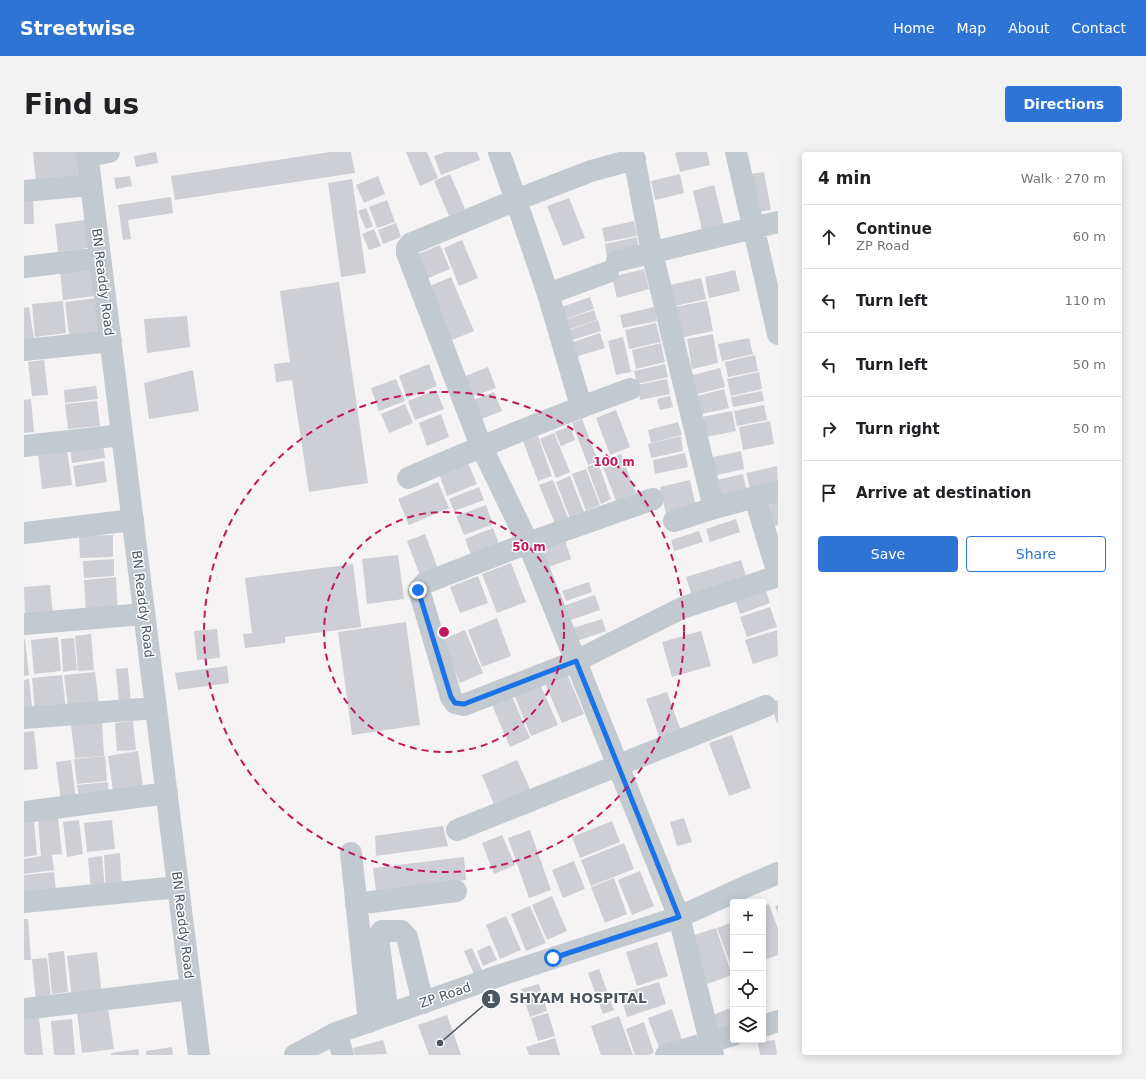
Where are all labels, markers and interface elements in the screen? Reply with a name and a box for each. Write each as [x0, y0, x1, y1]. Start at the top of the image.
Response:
text: Streetwise [20, 17, 135, 39]
text: Home [893, 20, 935, 36]
text: Map [957, 20, 986, 36]
text: About [1008, 20, 1050, 36]
text: Contact [1072, 20, 1126, 36]
button: Directions [1005, 86, 1122, 122]
text: Find us [24, 88, 139, 121]
text: 4 min [818, 168, 871, 188]
text: Walk · 270 m [1021, 171, 1106, 186]
text: Continue [856, 220, 932, 238]
icon: ahead [818, 226, 840, 248]
street label: BN Readdy Road [89, 227, 117, 337]
text: 60 m [1073, 229, 1106, 244]
text: ZP Road [856, 238, 910, 253]
icon: left [818, 290, 840, 312]
text: Turn left [856, 292, 928, 310]
text: 110 m [1064, 293, 1106, 308]
icon: left [818, 354, 840, 376]
text: Turn left [856, 356, 928, 374]
text: 50 m [1073, 357, 1106, 372]
icon: right [818, 418, 840, 440]
text: Turn right [856, 420, 940, 438]
text: 50 m [1073, 421, 1106, 436]
text: 100 m [593, 455, 635, 469]
icon: arrive [818, 482, 840, 504]
text: Arrive at destination [856, 484, 1031, 502]
button: Save [818, 536, 958, 572]
button: Share [966, 536, 1106, 572]
text: 50 m [512, 540, 546, 554]
street label: BN Readdy Road [129, 549, 157, 659]
route end [409, 581, 427, 599]
centre of rings [437, 625, 451, 639]
street label: BN Readdy Road [169, 870, 197, 980]
map controls [730, 899, 766, 1043]
button: + [730, 899, 766, 935]
button: − [730, 935, 766, 971]
route start [544, 949, 562, 967]
button: locate [730, 971, 766, 1007]
street label: ZP Road [417, 979, 473, 1011]
callout: SHYAM HOSPITAL [481, 986, 655, 1012]
text: SHYAM HOSPITAL [509, 990, 647, 1006]
text: 1 [487, 992, 495, 1006]
button: layers [730, 1007, 766, 1043]

